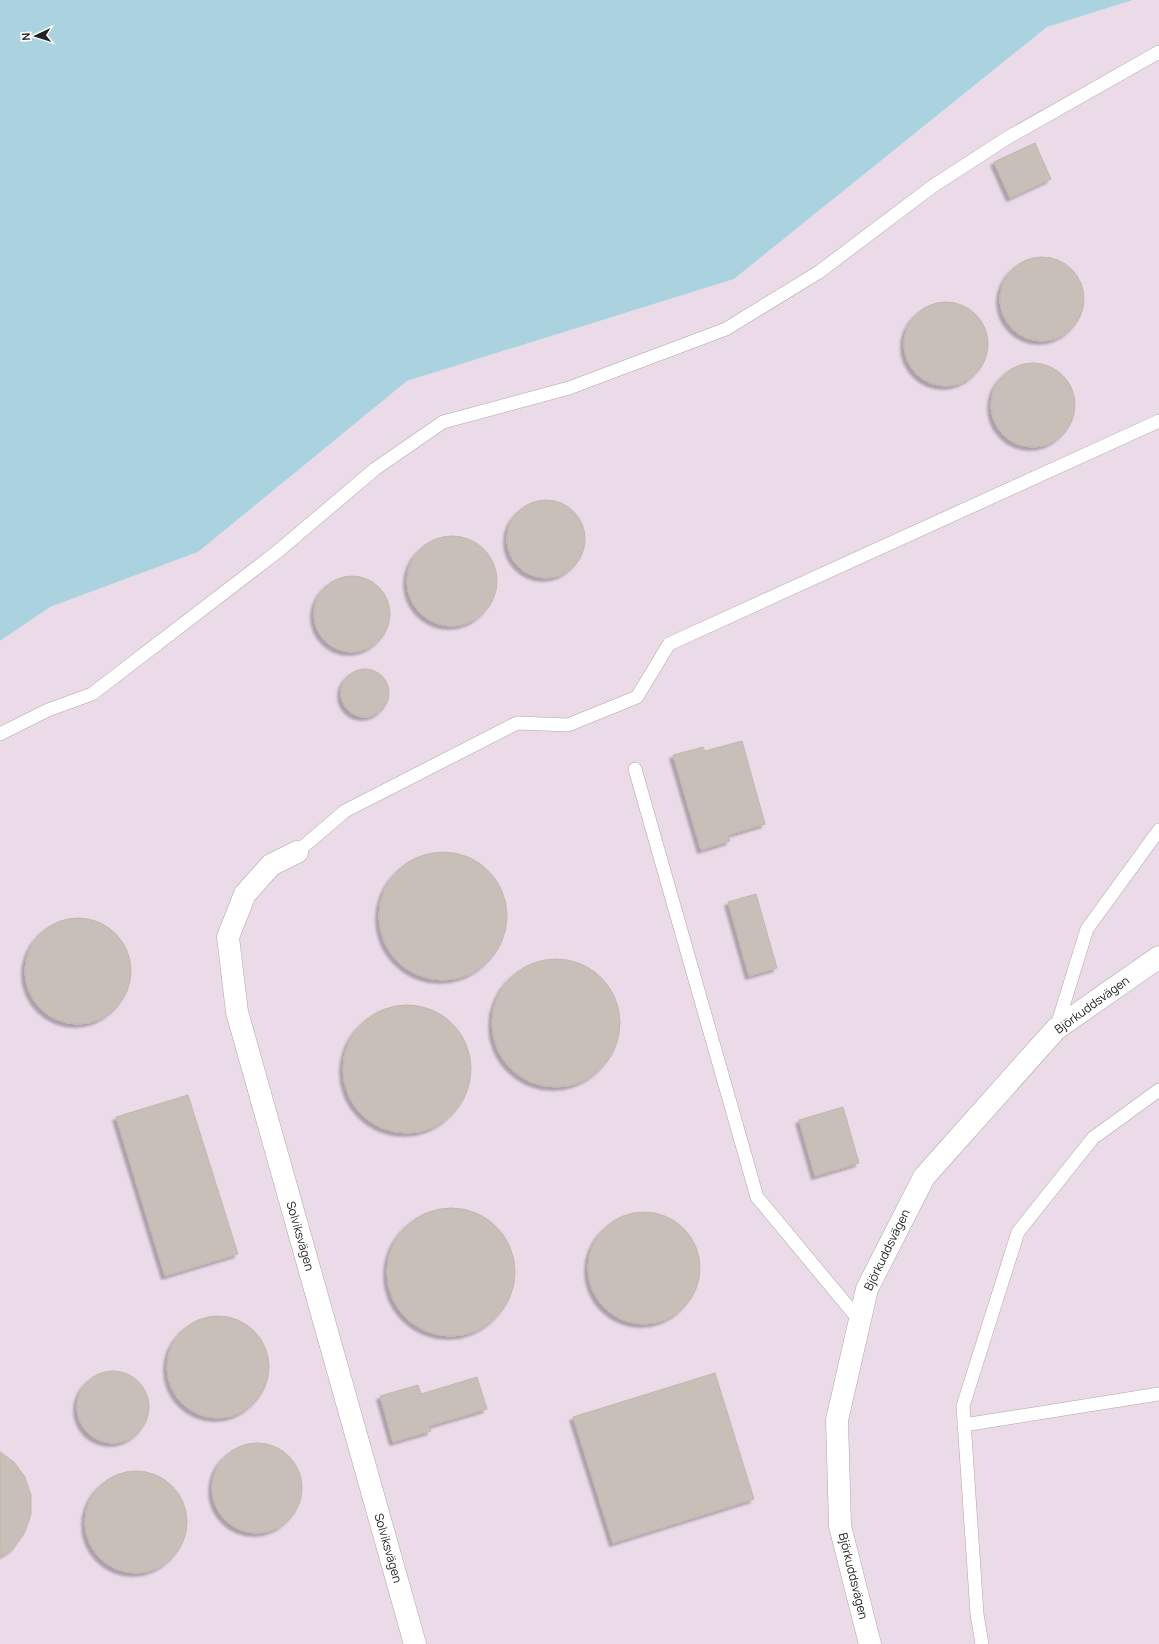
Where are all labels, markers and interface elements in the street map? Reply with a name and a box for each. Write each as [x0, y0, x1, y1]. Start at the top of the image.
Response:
north arrow [16, 16, 56, 56]
text: N [18, 32, 33, 41]
street label: Björkuddsvägen [1051, 972, 1133, 1038]
street label: Solviksvägen [282, 1199, 319, 1273]
street label: Björkuddsvägen [859, 1206, 914, 1293]
street label: Solviksvägen [370, 1511, 407, 1585]
street label: Björkuddsvägen [835, 1531, 872, 1621]

